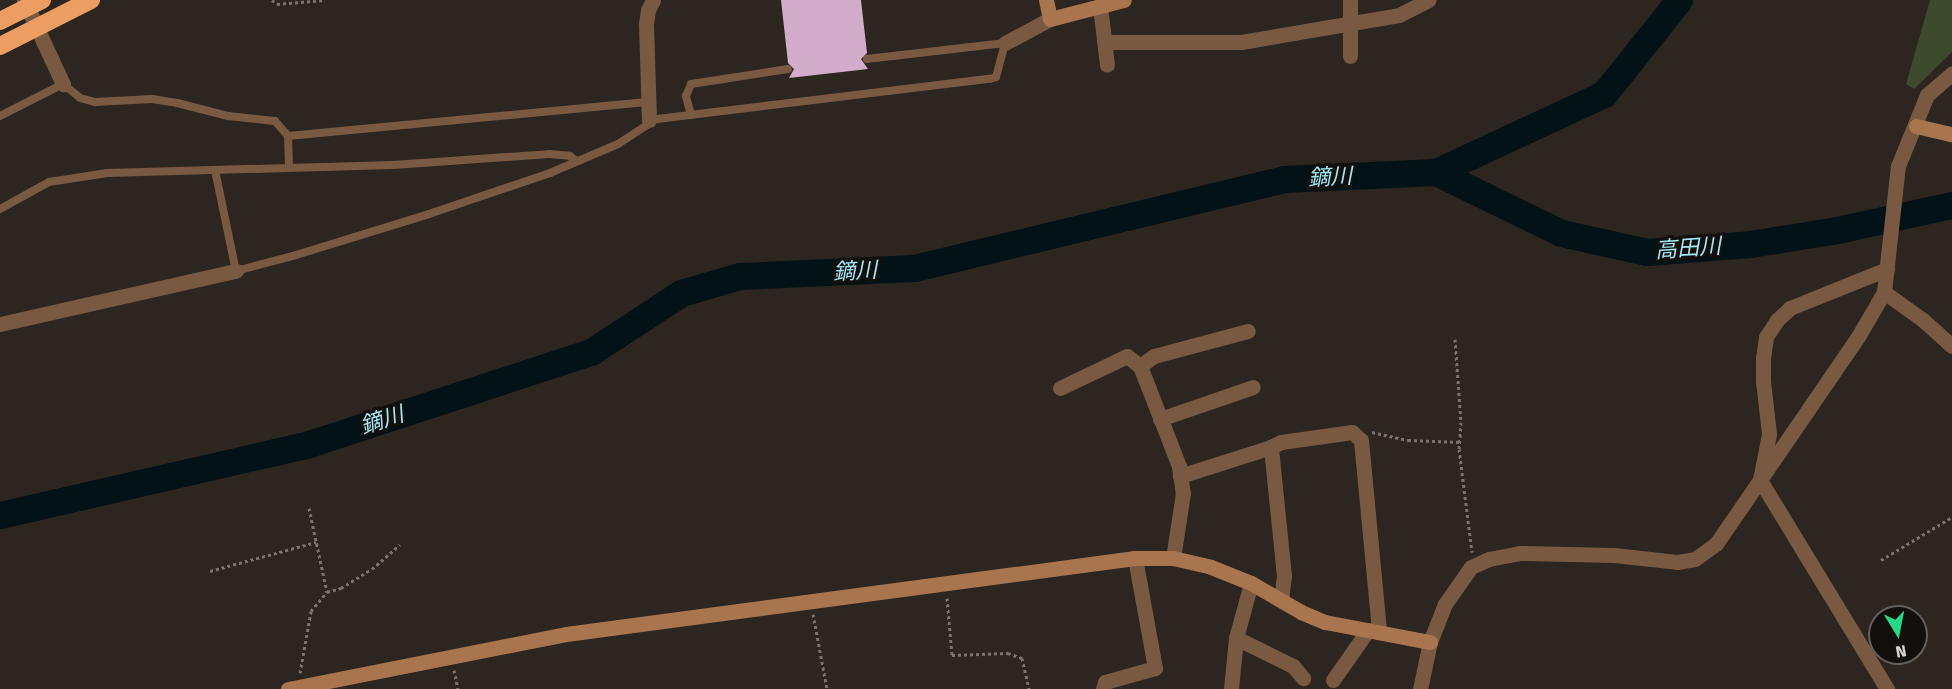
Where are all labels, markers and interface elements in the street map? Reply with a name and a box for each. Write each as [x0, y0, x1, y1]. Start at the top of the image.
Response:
water label: 鏑川 [1307, 163, 1353, 191]
water label: 高田川 [1654, 233, 1722, 263]
water label: 鏑川 [832, 257, 878, 285]
water label: 鏑川 [357, 401, 407, 439]
north arrow [1868, 605, 1928, 665]
text: N [1894, 641, 1908, 662]

